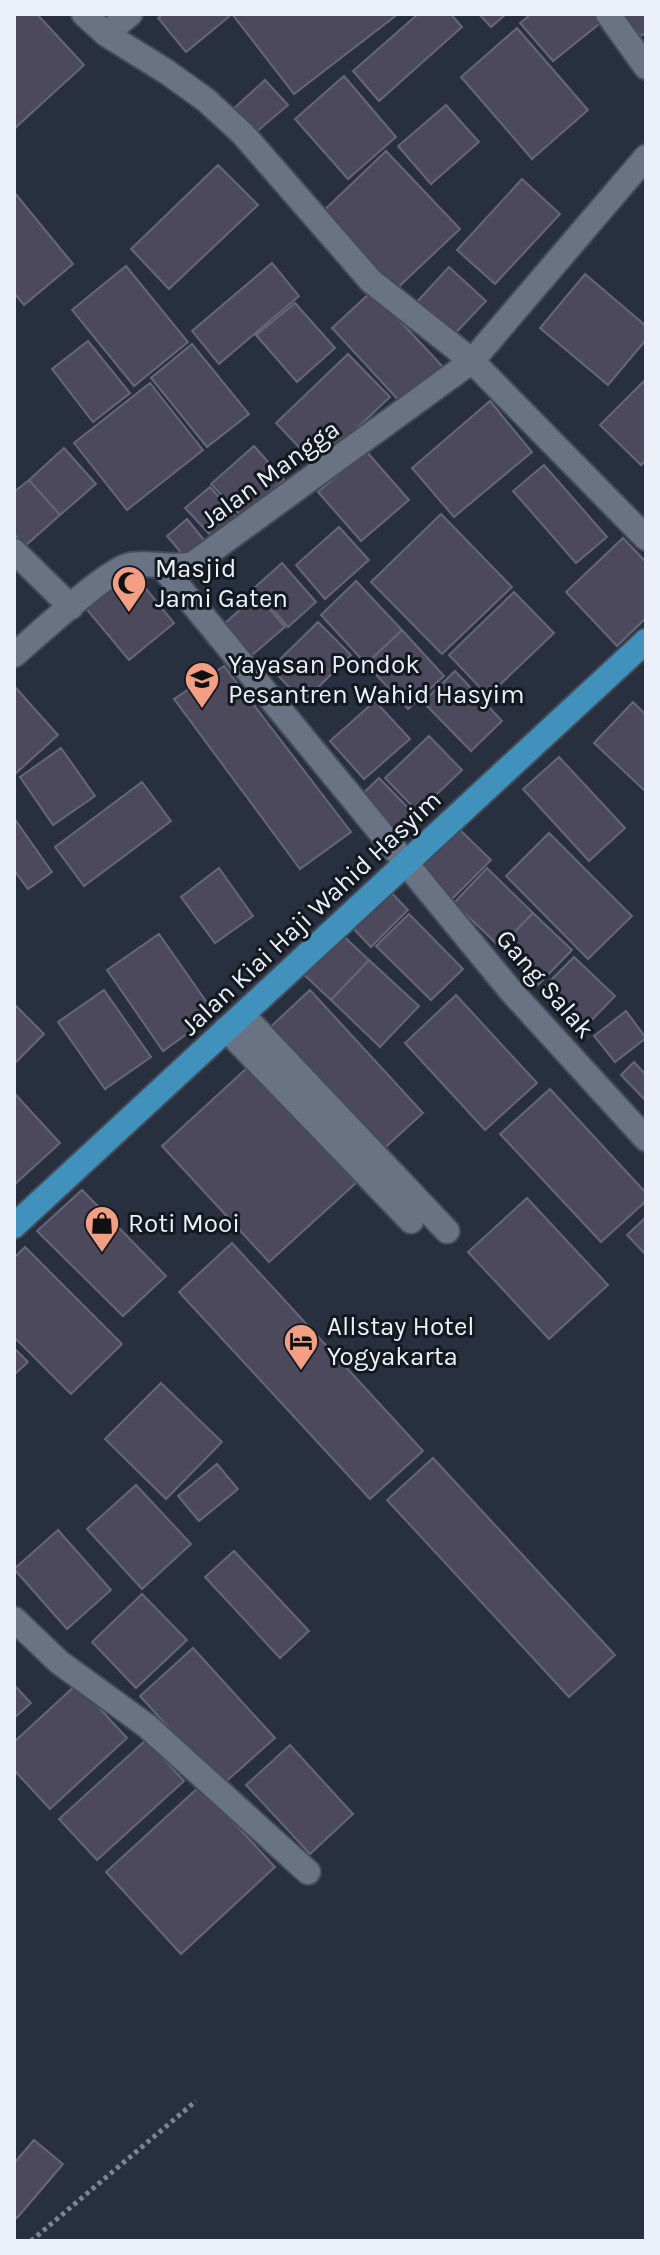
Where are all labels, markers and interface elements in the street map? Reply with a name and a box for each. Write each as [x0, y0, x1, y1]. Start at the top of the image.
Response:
street label: Jalan Mangga [195, 413, 345, 535]
place label: Masjid Jami Gaten [155, 553, 288, 614]
mosque icon: Masjid Jami Gaten [110, 564, 148, 614]
place label: Yayasan Pondok Pesantren Wahid Hasyim [228, 649, 525, 710]
school or university icon: Yayasan Pondok Pesantren Wahid Hasyim [183, 660, 221, 710]
street label: Jalan Kiai Haji Wahid Hasyim [174, 784, 448, 1042]
street label: Gang Salak [489, 923, 601, 1045]
shop icon: Roti Mooi [83, 1204, 121, 1254]
place label: Roti Mooi [128, 1208, 240, 1239]
place label: Allstay Hotel Yogyakarta [327, 1311, 475, 1372]
hotel icon: Allstay Hotel Yogyakarta [282, 1322, 320, 1372]

